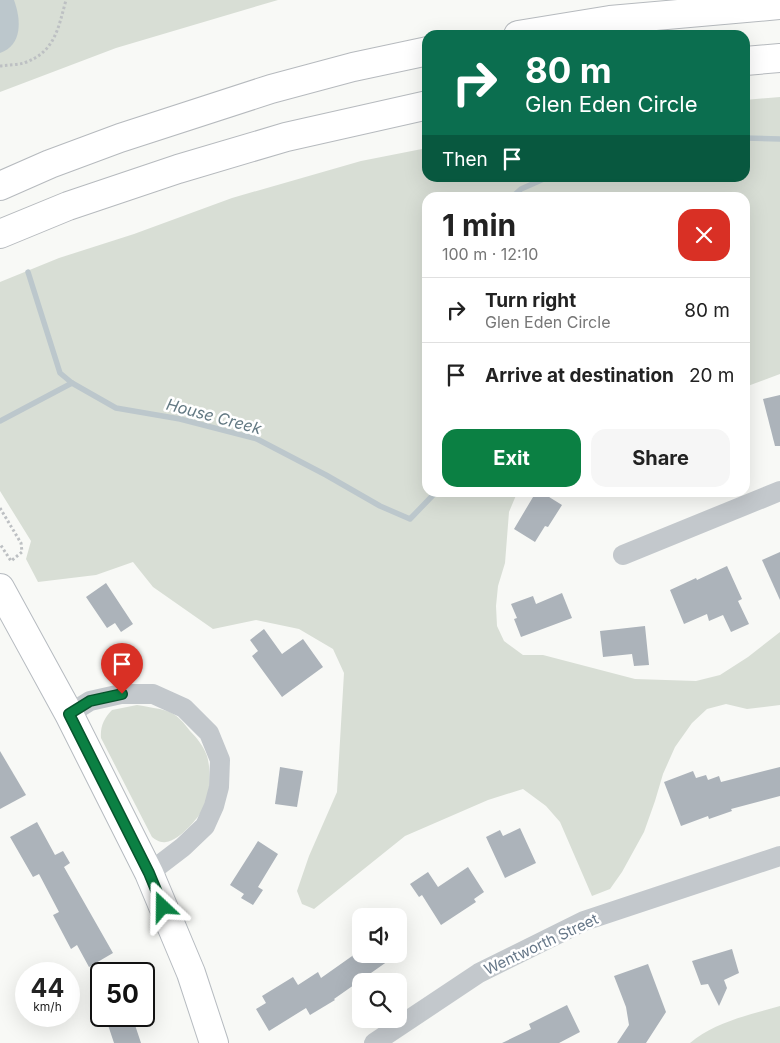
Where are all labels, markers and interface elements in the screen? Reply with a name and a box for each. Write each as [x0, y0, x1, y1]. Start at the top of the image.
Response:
text: 80 m [525, 49, 612, 91]
icon: right [442, 50, 507, 115]
text: Glen Eden Circle [525, 91, 698, 117]
icon: arrive [498, 145, 526, 173]
text: Then [442, 148, 488, 171]
text: 1 min [442, 207, 516, 243]
button: close [678, 209, 730, 261]
text: 100 m · 12:10 [442, 244, 538, 264]
text: Turn right [485, 289, 576, 312]
icon: right [442, 296, 470, 324]
text: 80 m [684, 299, 730, 322]
text: Glen Eden Circle [485, 312, 610, 332]
icon: arrive [442, 361, 470, 389]
text: Arrive at destination [485, 364, 674, 387]
text: 20 m [689, 364, 735, 387]
water label: House Creek [164, 394, 264, 438]
button: Exit [442, 429, 581, 487]
button: Share [591, 429, 730, 487]
pin [101, 643, 143, 694]
icon: arrive [108, 650, 136, 678]
position arrow [136, 880, 188, 932]
map controls [352, 908, 407, 1028]
button: sound [352, 908, 407, 963]
street label: Wentworth Street [481, 909, 601, 979]
speed limit sign: 50 [90, 962, 155, 1027]
text: 44 [31, 973, 64, 1003]
button: search [352, 973, 407, 1028]
text: km/h [33, 999, 62, 1014]

